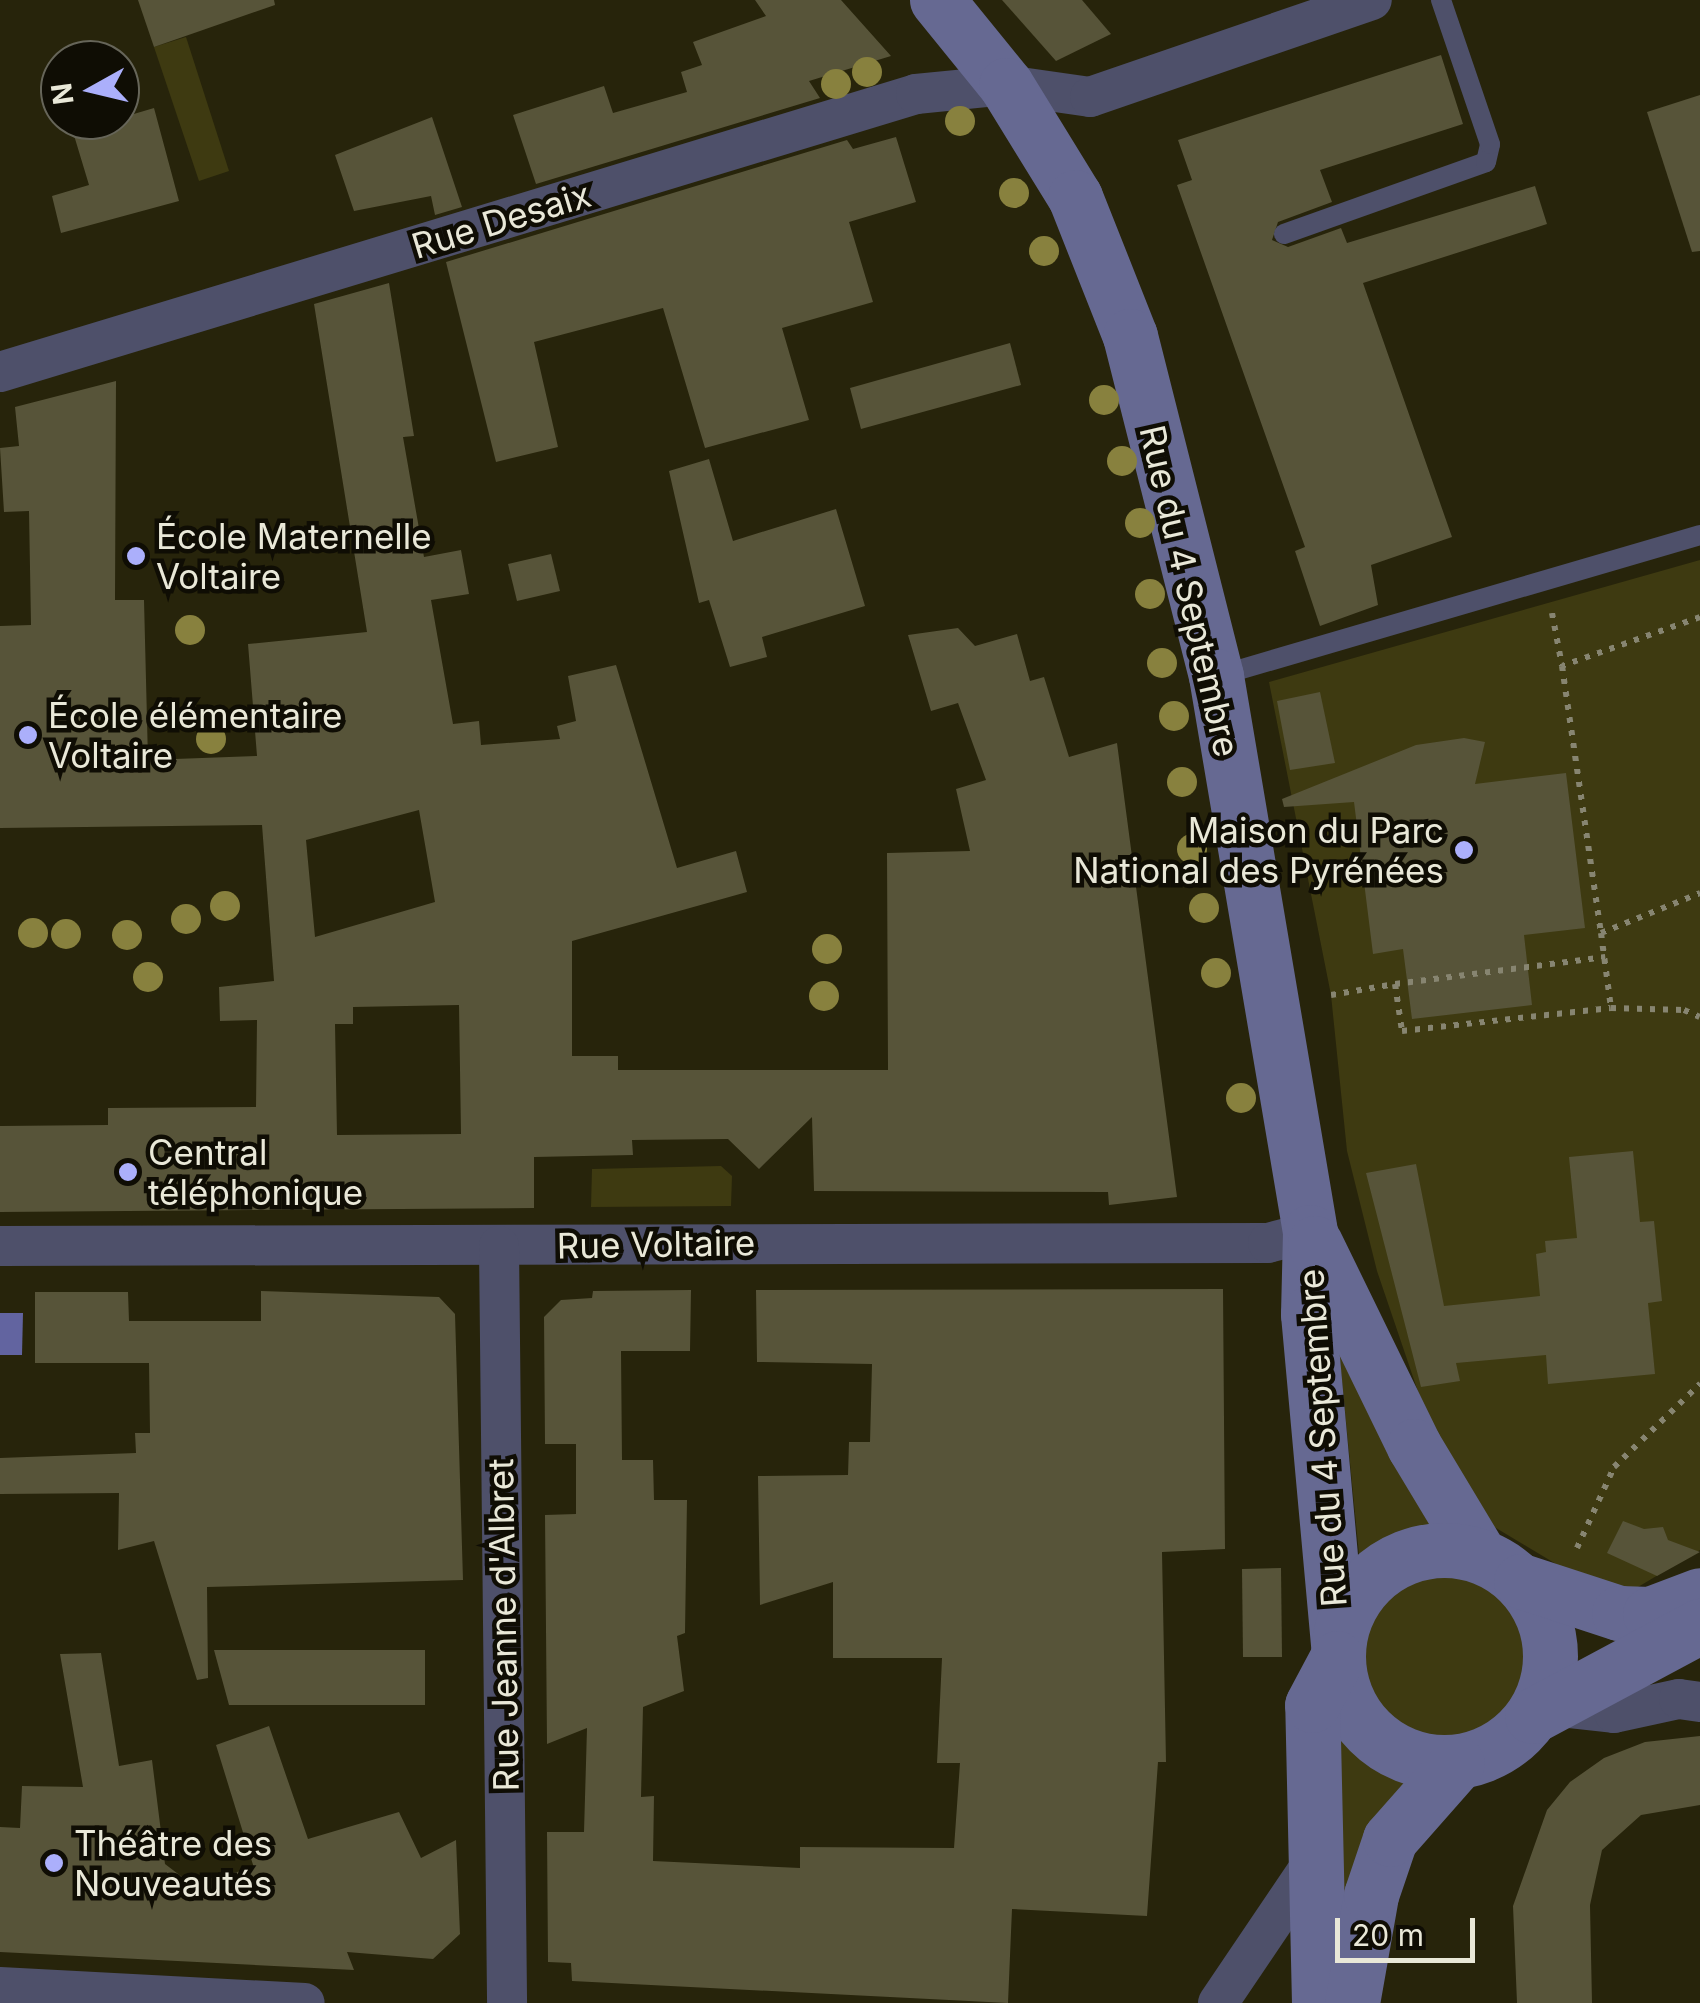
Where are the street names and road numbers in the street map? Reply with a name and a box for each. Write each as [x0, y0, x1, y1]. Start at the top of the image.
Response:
street label: Rue Desaix [406, 173, 596, 267]
street label: Rue du 4 Septembre [1131, 421, 1249, 761]
street label: Rue Voltaire [556, 1221, 756, 1267]
street label: Rue du 4 Septembre [1289, 1268, 1355, 1608]
street label: Rue Jeanne d'Albret [479, 1458, 527, 1792]

